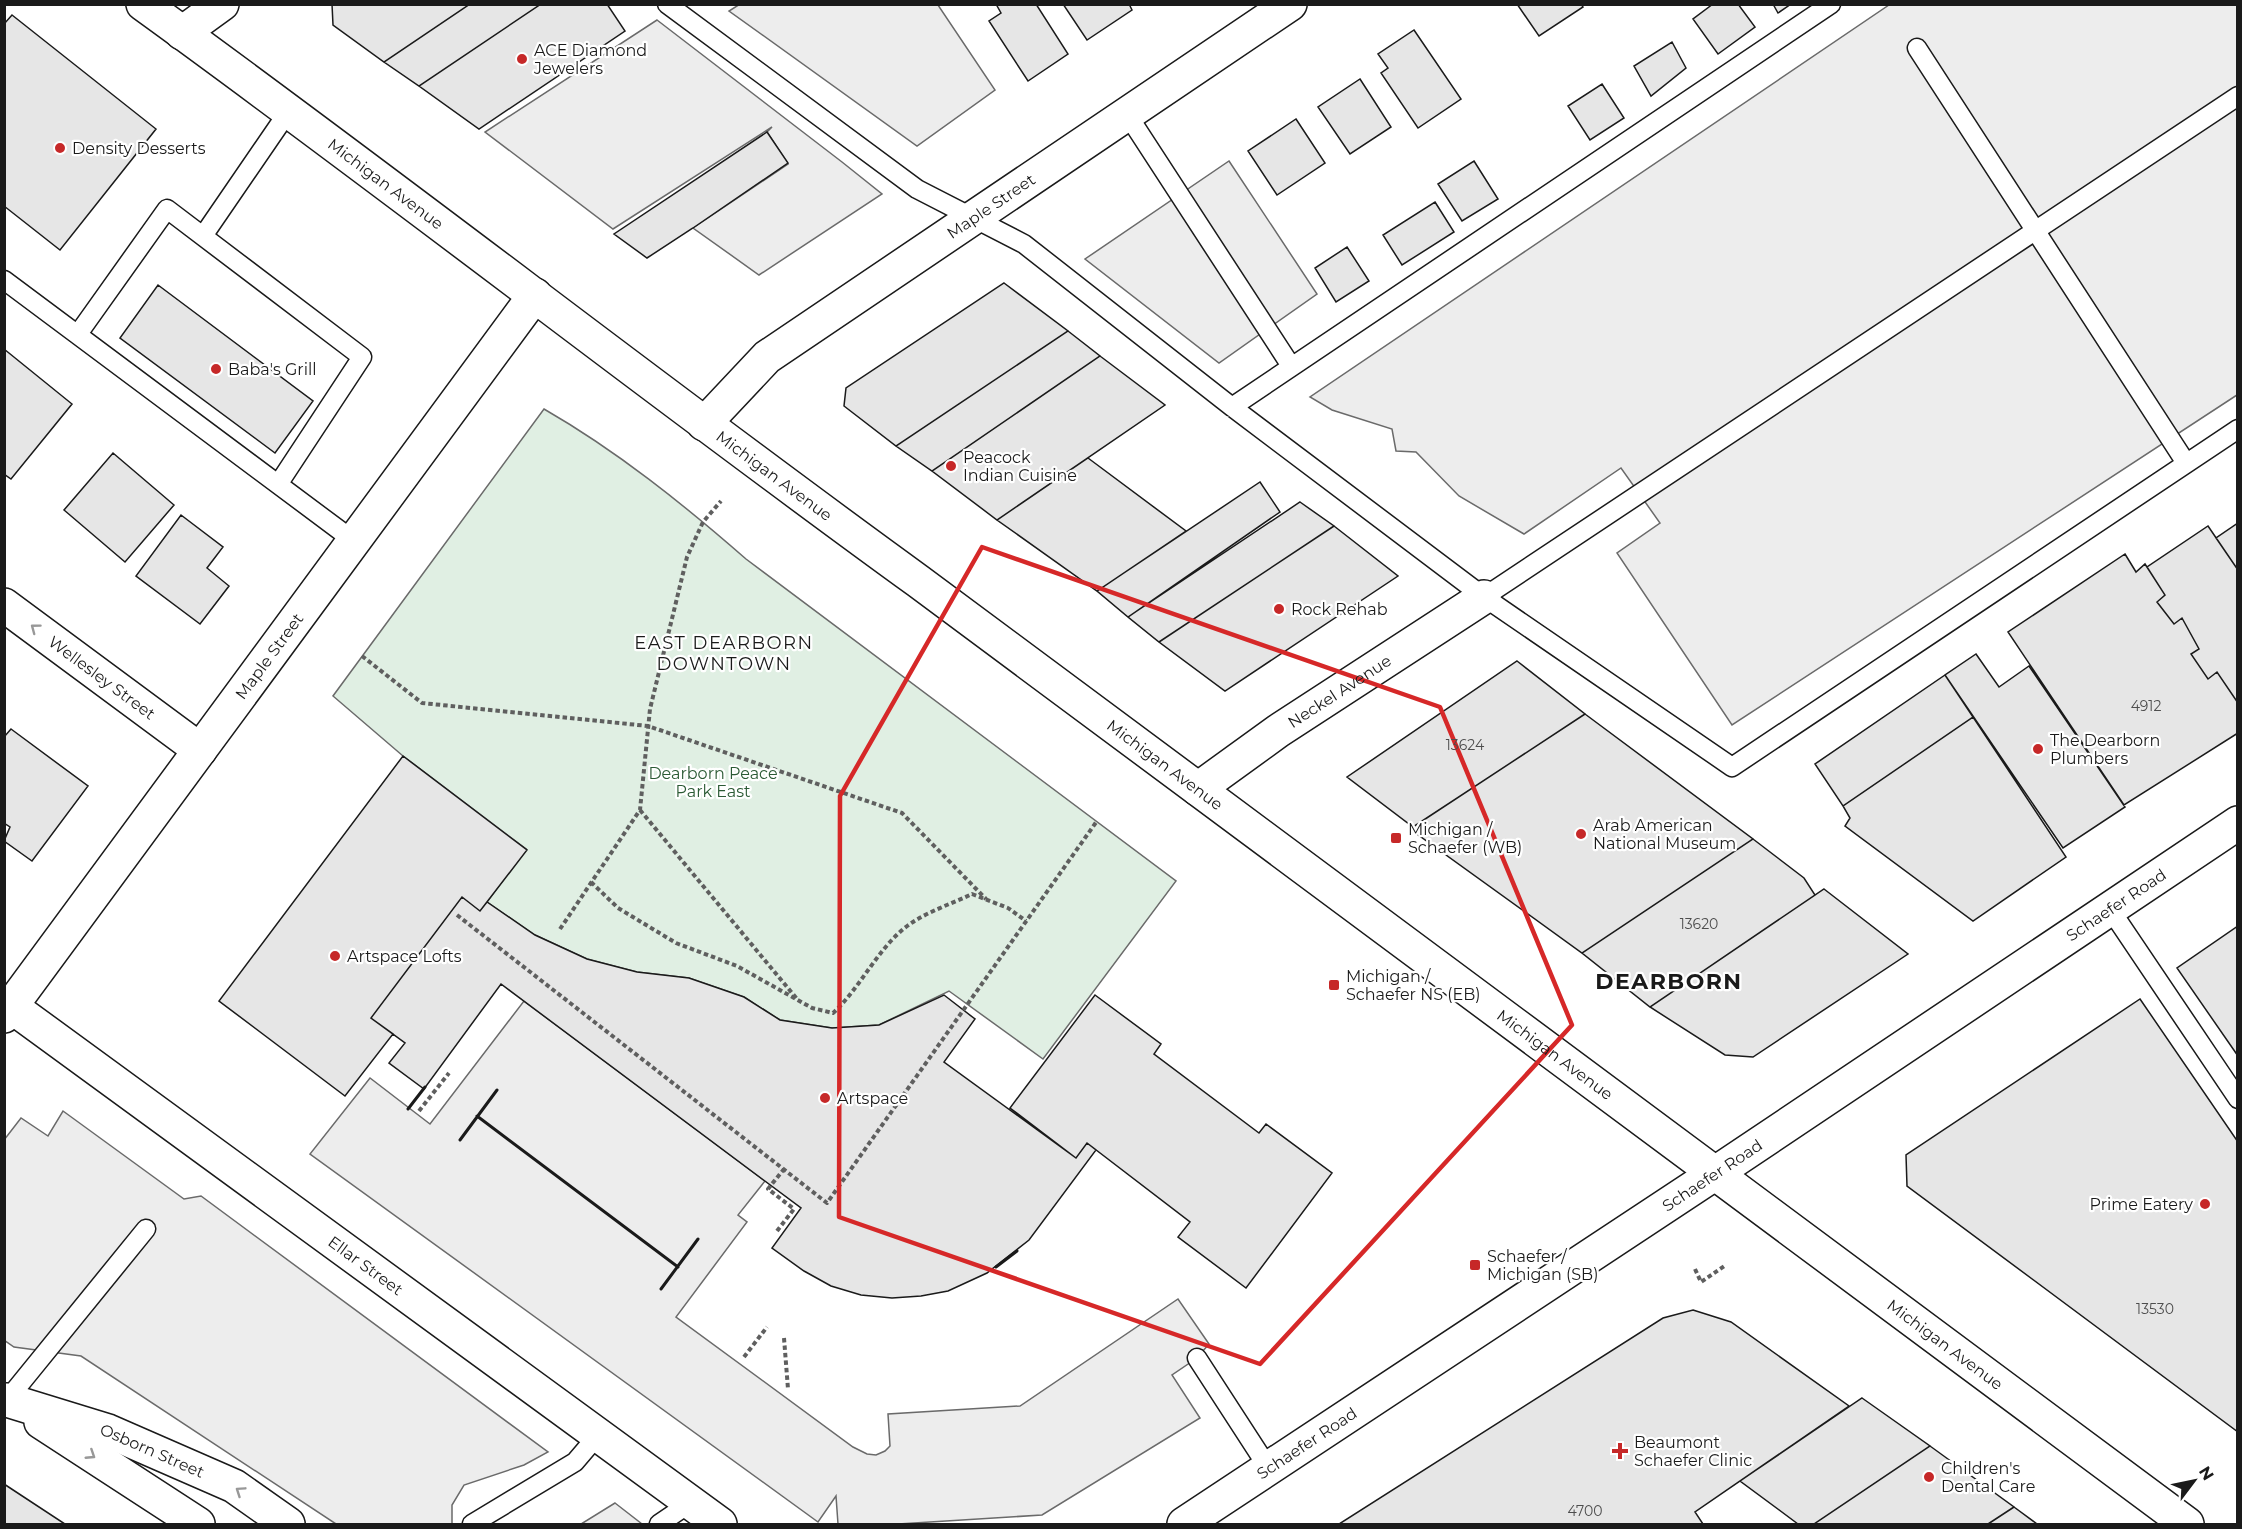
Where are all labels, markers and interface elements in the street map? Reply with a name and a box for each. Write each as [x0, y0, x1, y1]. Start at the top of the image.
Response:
place label: ACE Diamond Jewelers [533, 41, 647, 78]
marker: ACE Diamond Jewelers [515, 52, 529, 66]
street label: Michigan Avenue [324, 135, 447, 233]
place label: Density Desserts [72, 139, 206, 158]
marker: Density Desserts [53, 141, 67, 155]
street label: Maple Street [943, 170, 1039, 243]
place label: Baba's Grill [228, 360, 317, 379]
marker: Baba's Grill [209, 362, 223, 376]
street label: Michigan Avenue [712, 427, 836, 525]
place label: Peacock Indian Cuisine [963, 448, 1077, 485]
marker: Peacock Indian Cuisine [944, 459, 958, 473]
place label: Rock Rehab [1291, 600, 1388, 619]
marker: Rock Rehab [1272, 602, 1286, 616]
street label: Maple Street [232, 609, 308, 703]
one-way arrow [31, 624, 42, 635]
street label: Wellesley Street [45, 632, 159, 724]
district label: EAST DEARBORN DOWNTOWN [634, 632, 814, 675]
street label: Neckel Avenue [1284, 651, 1395, 732]
house number: 4912 [2131, 697, 2161, 715]
street label: Michigan Avenue [1103, 716, 1226, 814]
place label: The Dearborn Plumbers [2050, 731, 2160, 768]
house number: 13624 [1446, 736, 1485, 754]
marker: The Dearborn Plumbers [2031, 742, 2045, 756]
park label: Dearborn Peace Park East [648, 764, 778, 801]
place label: Arab American National Museum [1593, 816, 1736, 853]
place label: Michigan / Schaefer (WB) [1408, 820, 1522, 857]
marker: Arab American National Museum [1574, 827, 1588, 841]
marker: Michigan / Schaefer (WB) [1389, 831, 1403, 845]
street label: Schaefer Road [2063, 865, 2170, 945]
house number: 13620 [1680, 915, 1718, 933]
place label: Artspace Lofts [347, 947, 462, 966]
marker: Artspace Lofts [328, 949, 342, 963]
place label: Michigan / Schaefer NS (EB) [1346, 967, 1481, 1004]
district label: DEARBORN [1595, 968, 1743, 995]
marker: Michigan / Schaefer NS (EB) [1327, 978, 1341, 992]
street label: Michigan Avenue [1493, 1006, 1616, 1104]
place label: Artspace [837, 1089, 908, 1108]
marker: Artspace [818, 1091, 832, 1105]
street label: Schaefer Road [1659, 1135, 1766, 1216]
place label: Prime Eatery [2090, 1195, 2193, 1214]
marker: Prime Eatery [2198, 1197, 2212, 1211]
street label: Ellar Street [324, 1232, 407, 1300]
place label: Schaefer / Michigan (SB) [1487, 1247, 1598, 1284]
marker: Schaefer / Michigan (SB) [1468, 1258, 1482, 1272]
street label: Michigan Avenue [1883, 1295, 2007, 1394]
house number: 13530 [2136, 1300, 2174, 1318]
street label: Schaefer Road [1253, 1403, 1361, 1483]
street label: Osborn Street [98, 1420, 208, 1482]
place label: Beaumont Schaefer Clinic [1634, 1433, 1752, 1470]
marker: Beaumont Schaefer Clinic [1611, 1442, 1629, 1460]
one-way arrow [85, 1447, 96, 1458]
north arrow [2164, 1451, 2224, 1511]
place label: Children's Dental Care [1941, 1459, 2035, 1496]
text: N [2195, 1463, 2218, 1484]
marker: Children's Dental Care [1922, 1470, 1936, 1484]
one-way arrow [235, 1487, 246, 1498]
house number: 4700 [1567, 1502, 1603, 1520]

